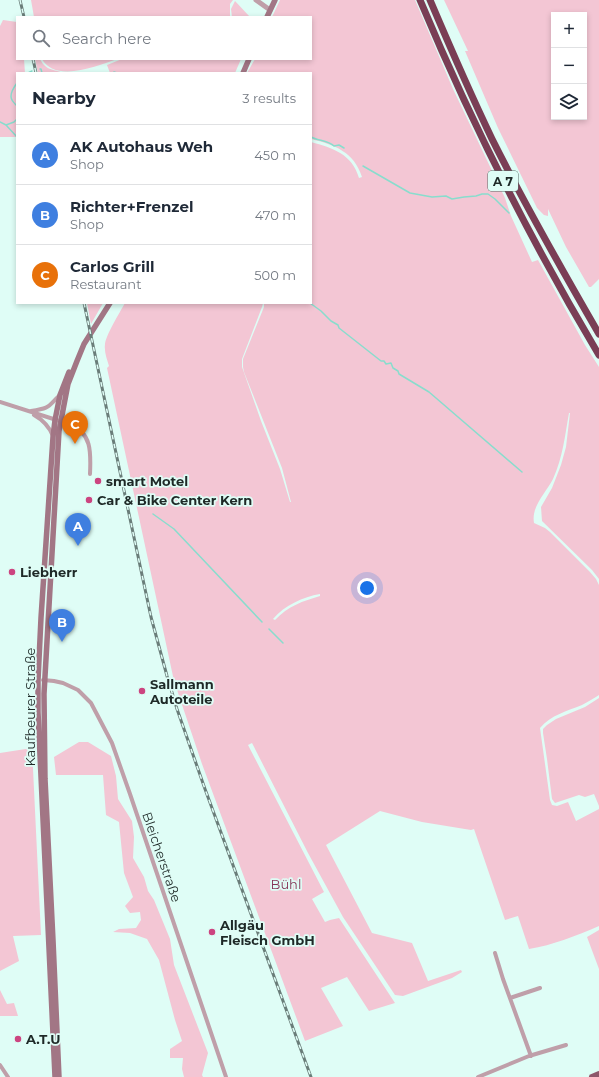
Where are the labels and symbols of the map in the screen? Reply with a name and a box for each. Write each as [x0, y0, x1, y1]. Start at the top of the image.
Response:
road number: A 7 [488, 171, 518, 191]
pin: C [62, 411, 88, 444]
place label: smart Motel [106, 473, 188, 489]
marker: smart Motel [93, 476, 103, 486]
place label: Car & Bike Center Kern [97, 492, 252, 508]
marker: Car & Bike Center Kern [84, 495, 94, 505]
pin: A [65, 513, 91, 546]
place label: Liebherr [20, 564, 78, 580]
marker: Liebherr [7, 567, 17, 577]
your location [357, 578, 377, 598]
pin: B [49, 609, 75, 642]
street label: Kaufbeurer Straße [22, 647, 38, 766]
place label: Sallmann Autoteile [149, 676, 214, 707]
marker: Sallmann Autoteile [137, 686, 147, 696]
street label: Bleicherstraße [139, 810, 185, 904]
park label: Bühl [271, 876, 301, 892]
place label: Allgäu Fleisch GmbH [219, 917, 315, 948]
marker: Allgäu Fleisch GmbH [207, 927, 217, 937]
place label: A.T.U [25, 1031, 61, 1047]
marker: A.T.U [13, 1034, 23, 1044]

